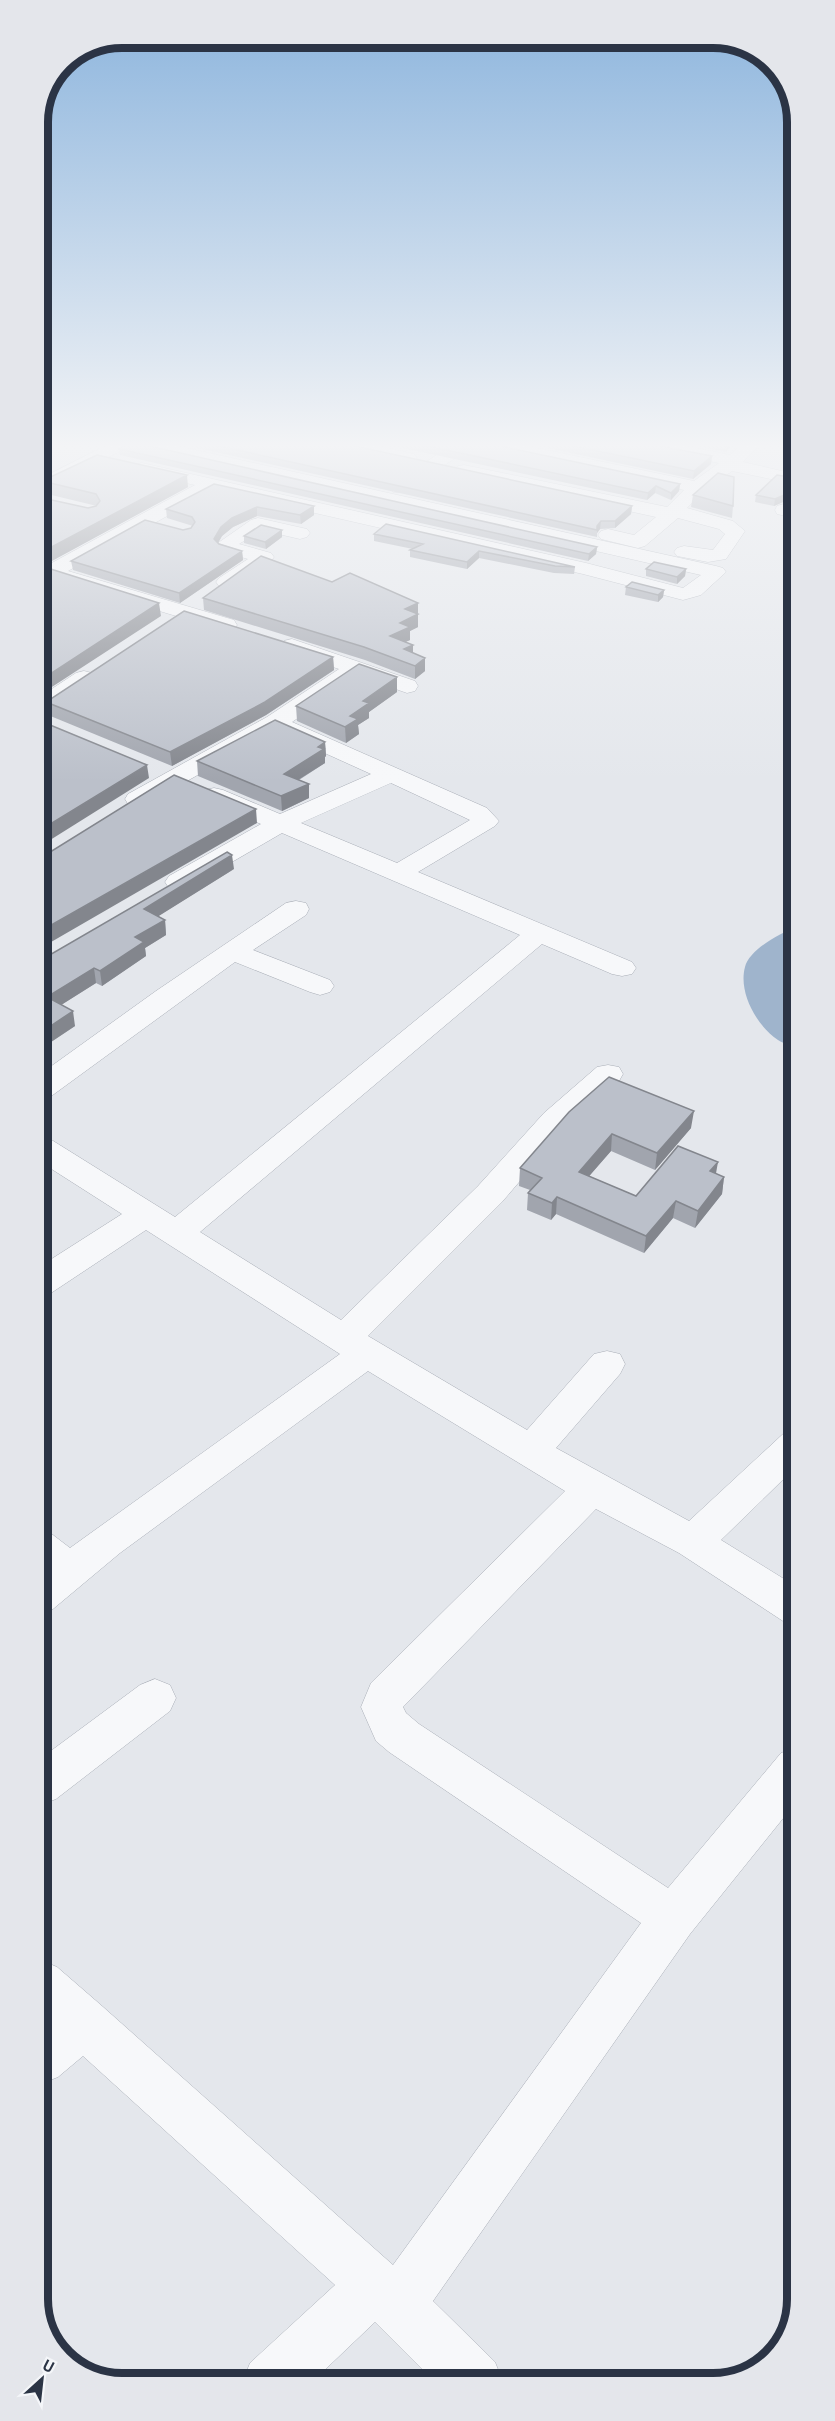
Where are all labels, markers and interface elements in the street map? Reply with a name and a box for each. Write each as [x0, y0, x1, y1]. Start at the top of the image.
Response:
north arrow [12, 2349, 72, 2409]
text: U [40, 2354, 58, 2377]

